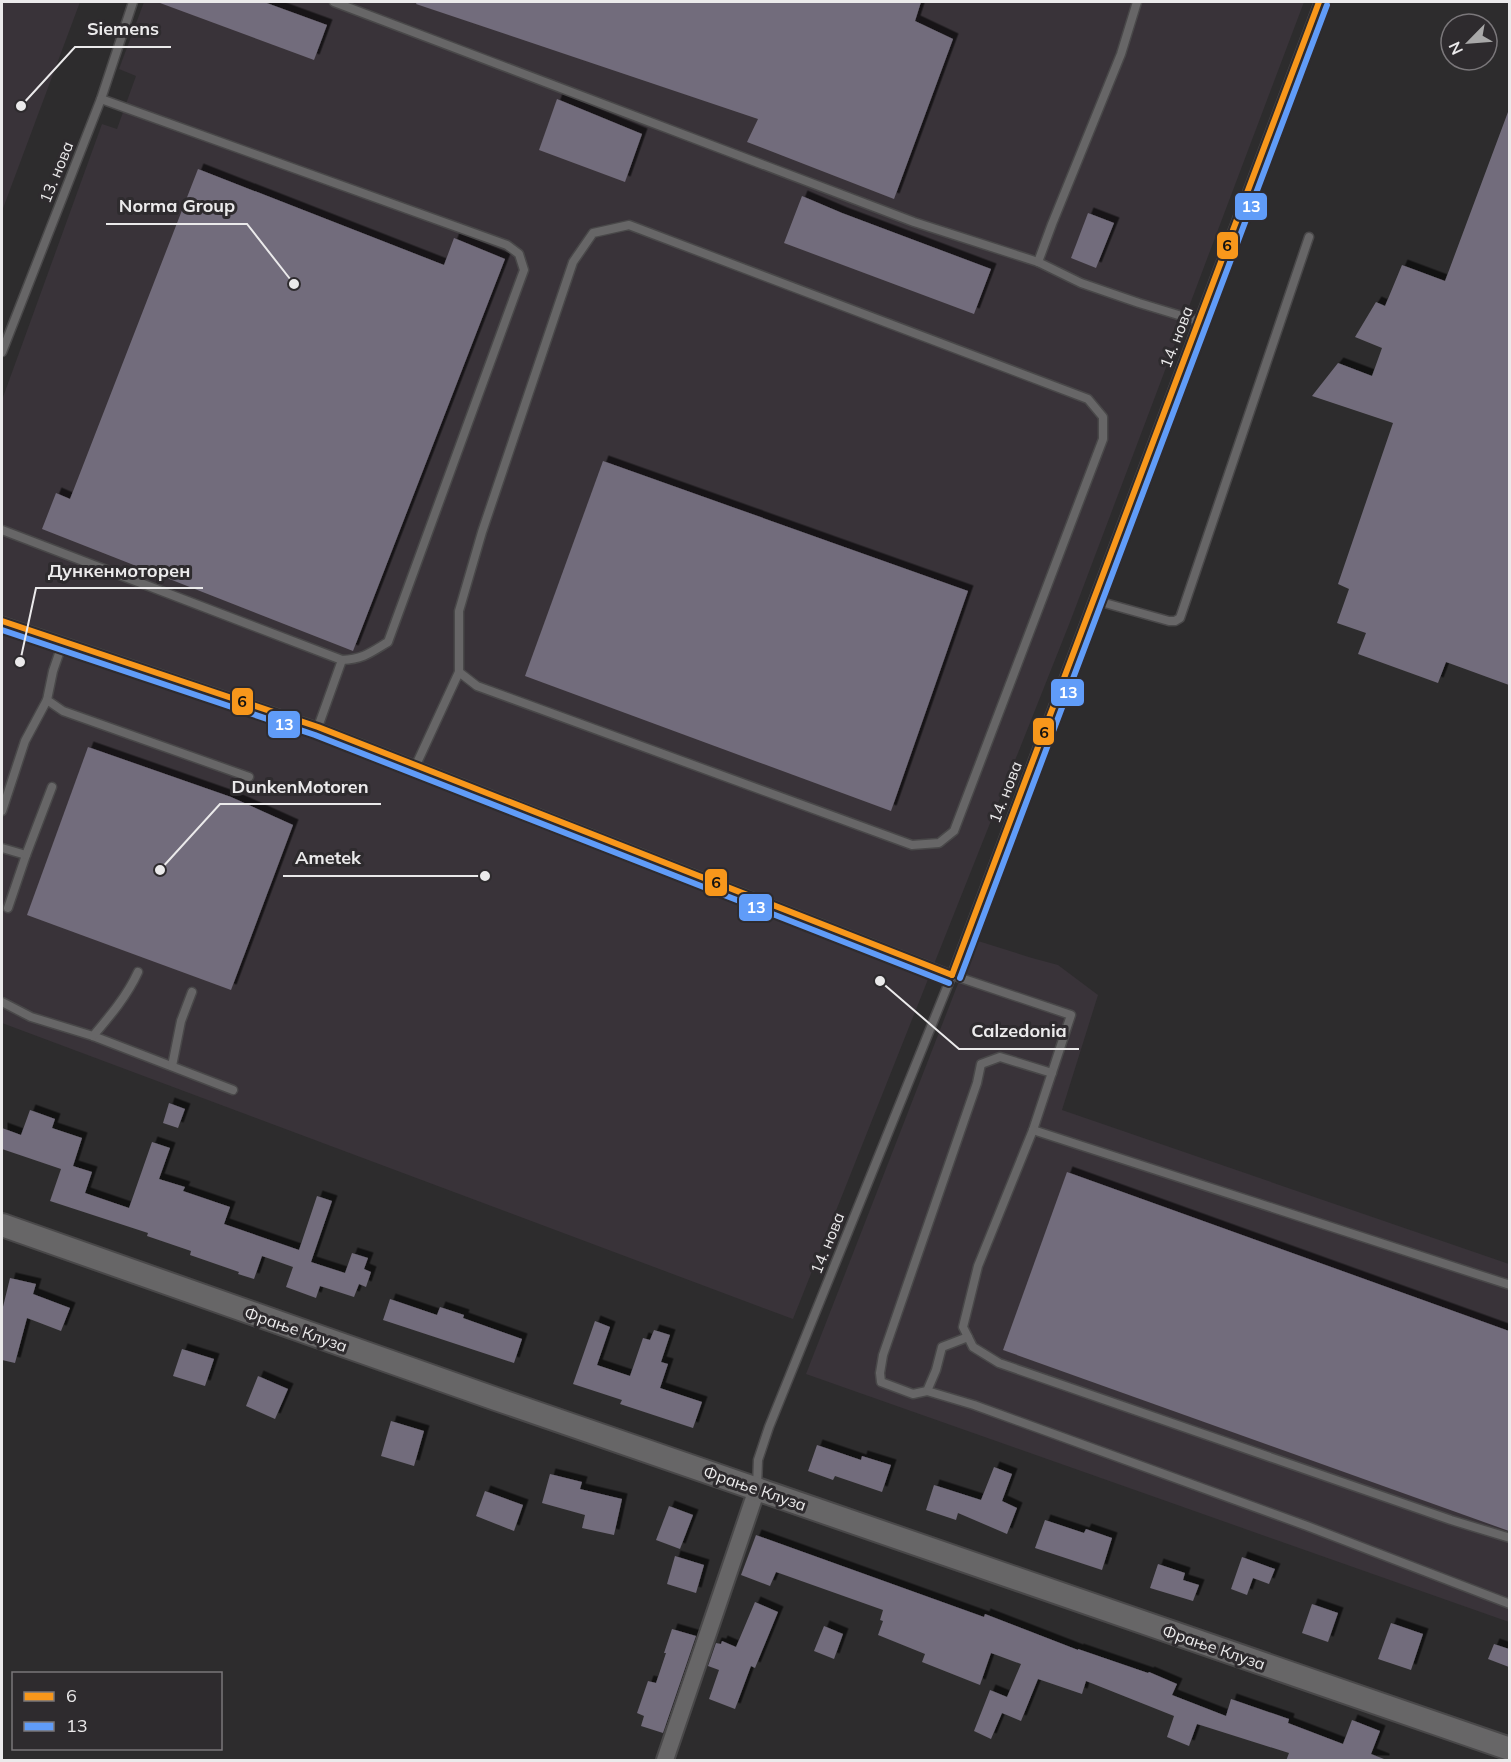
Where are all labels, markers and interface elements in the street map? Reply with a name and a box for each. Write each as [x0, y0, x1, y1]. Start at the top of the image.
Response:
callout: Siemens [75, 11, 171, 47]
north arrow [1439, 12, 1499, 72]
text: Siemens [87, 17, 159, 40]
text: N [1444, 39, 1467, 58]
street label: 13. нова [35, 138, 77, 206]
callout: Norma Group [106, 188, 247, 224]
line badge: 13 [1234, 192, 1268, 221]
text: Norma Group [119, 194, 235, 217]
text: 13 [1241, 196, 1261, 216]
line badge: 6 [1216, 231, 1239, 260]
text: 6 [1222, 235, 1232, 255]
street label: 14. нова [1155, 303, 1197, 371]
callout: Дункенмоторен [36, 552, 203, 588]
text: Дункенмоторен [48, 559, 190, 582]
line badge: 13 [1050, 678, 1085, 707]
text: 13 [1058, 682, 1078, 702]
line badge: 6 [231, 687, 254, 716]
text: 6 [237, 691, 247, 711]
line badge: 13 [267, 710, 301, 739]
text: 13 [274, 714, 294, 734]
line badge: 6 [1032, 717, 1055, 746]
text: 6 [1039, 722, 1049, 742]
street label: 14. нова [984, 758, 1026, 826]
callout: DunkenMotoren [220, 768, 381, 804]
text: DunkenMotoren [231, 775, 369, 798]
callout: Ametek [283, 840, 373, 876]
text: Ametek [295, 846, 362, 869]
line badge: 6 [704, 868, 728, 897]
text: 6 [711, 872, 721, 892]
line badge: 13 [738, 893, 773, 922]
text: 13 [746, 897, 766, 917]
callout: Calzedonia [959, 1013, 1079, 1049]
text: Calzedonia [971, 1019, 1067, 1042]
street label: 14. нова [806, 1209, 848, 1277]
street label: Фрање Клуза [242, 1302, 350, 1356]
street label: Фрање Клуза [701, 1461, 809, 1515]
street label: Фрање Клуза [1160, 1620, 1268, 1674]
legend [12, 1672, 222, 1750]
text: 6 [66, 1684, 77, 1707]
text: 13 [66, 1714, 88, 1737]

